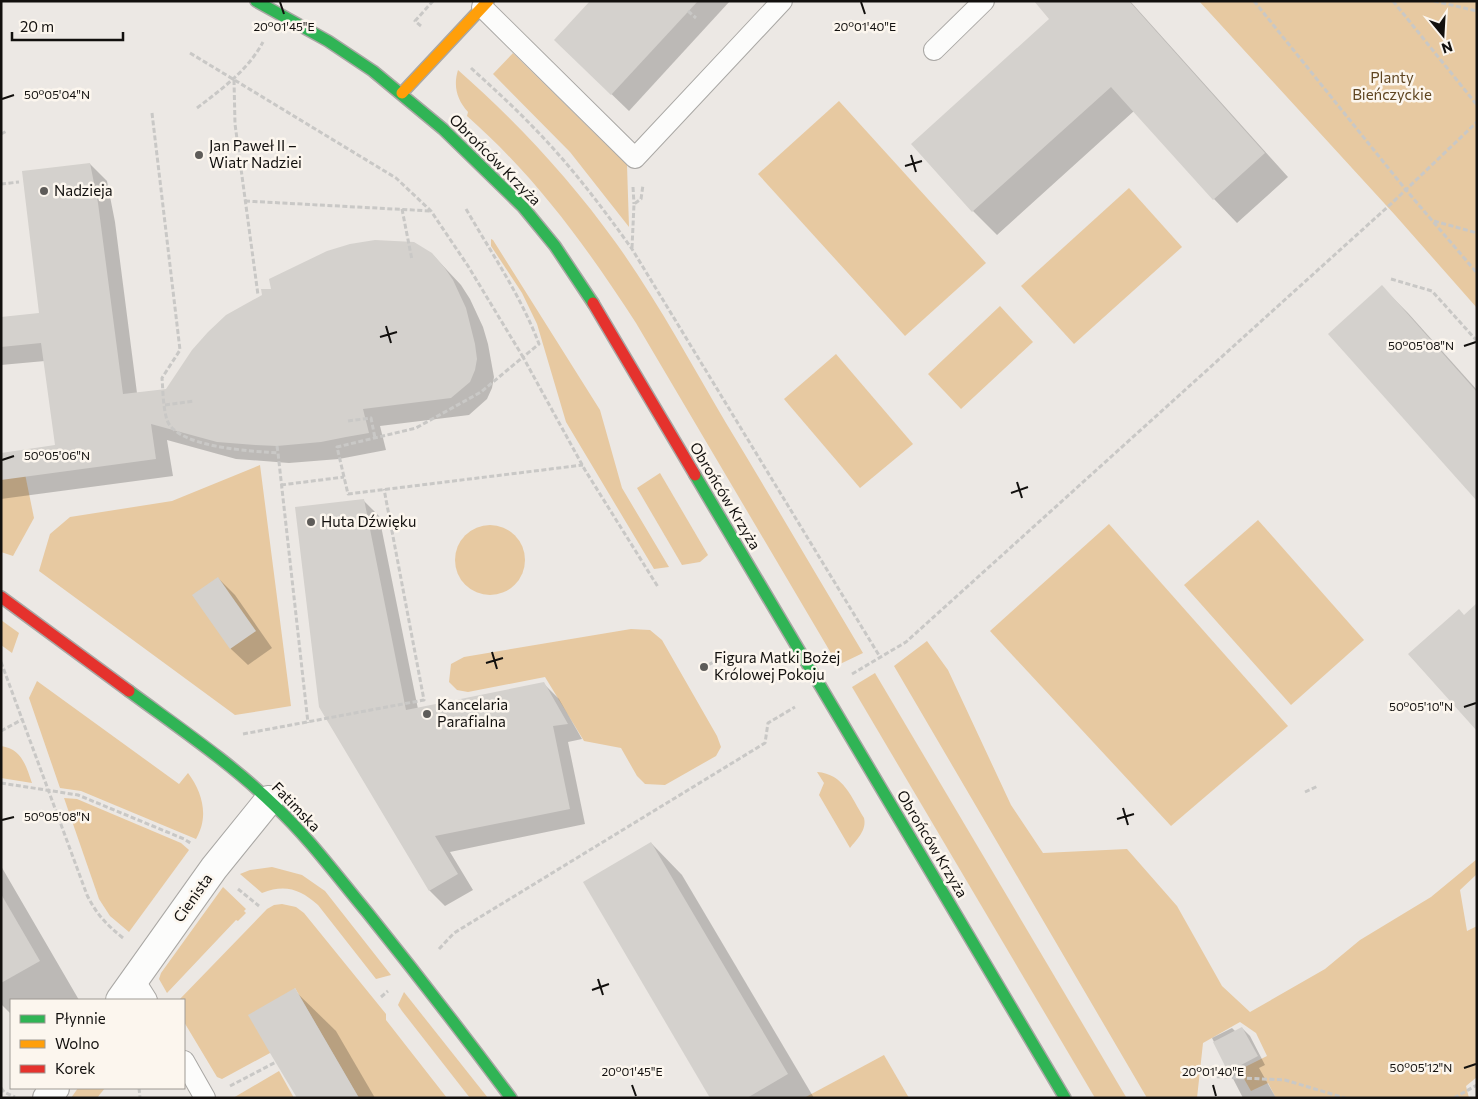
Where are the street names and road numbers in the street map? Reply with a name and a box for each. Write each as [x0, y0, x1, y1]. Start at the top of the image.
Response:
street label: Obrońców Krzyża [446, 110, 545, 209]
street label: Obrońców Krzyża [687, 439, 765, 552]
street label: Fatimska [269, 778, 325, 835]
street label: Obrońców Krzyża [894, 787, 972, 900]
street label: Cienista [169, 870, 215, 925]

